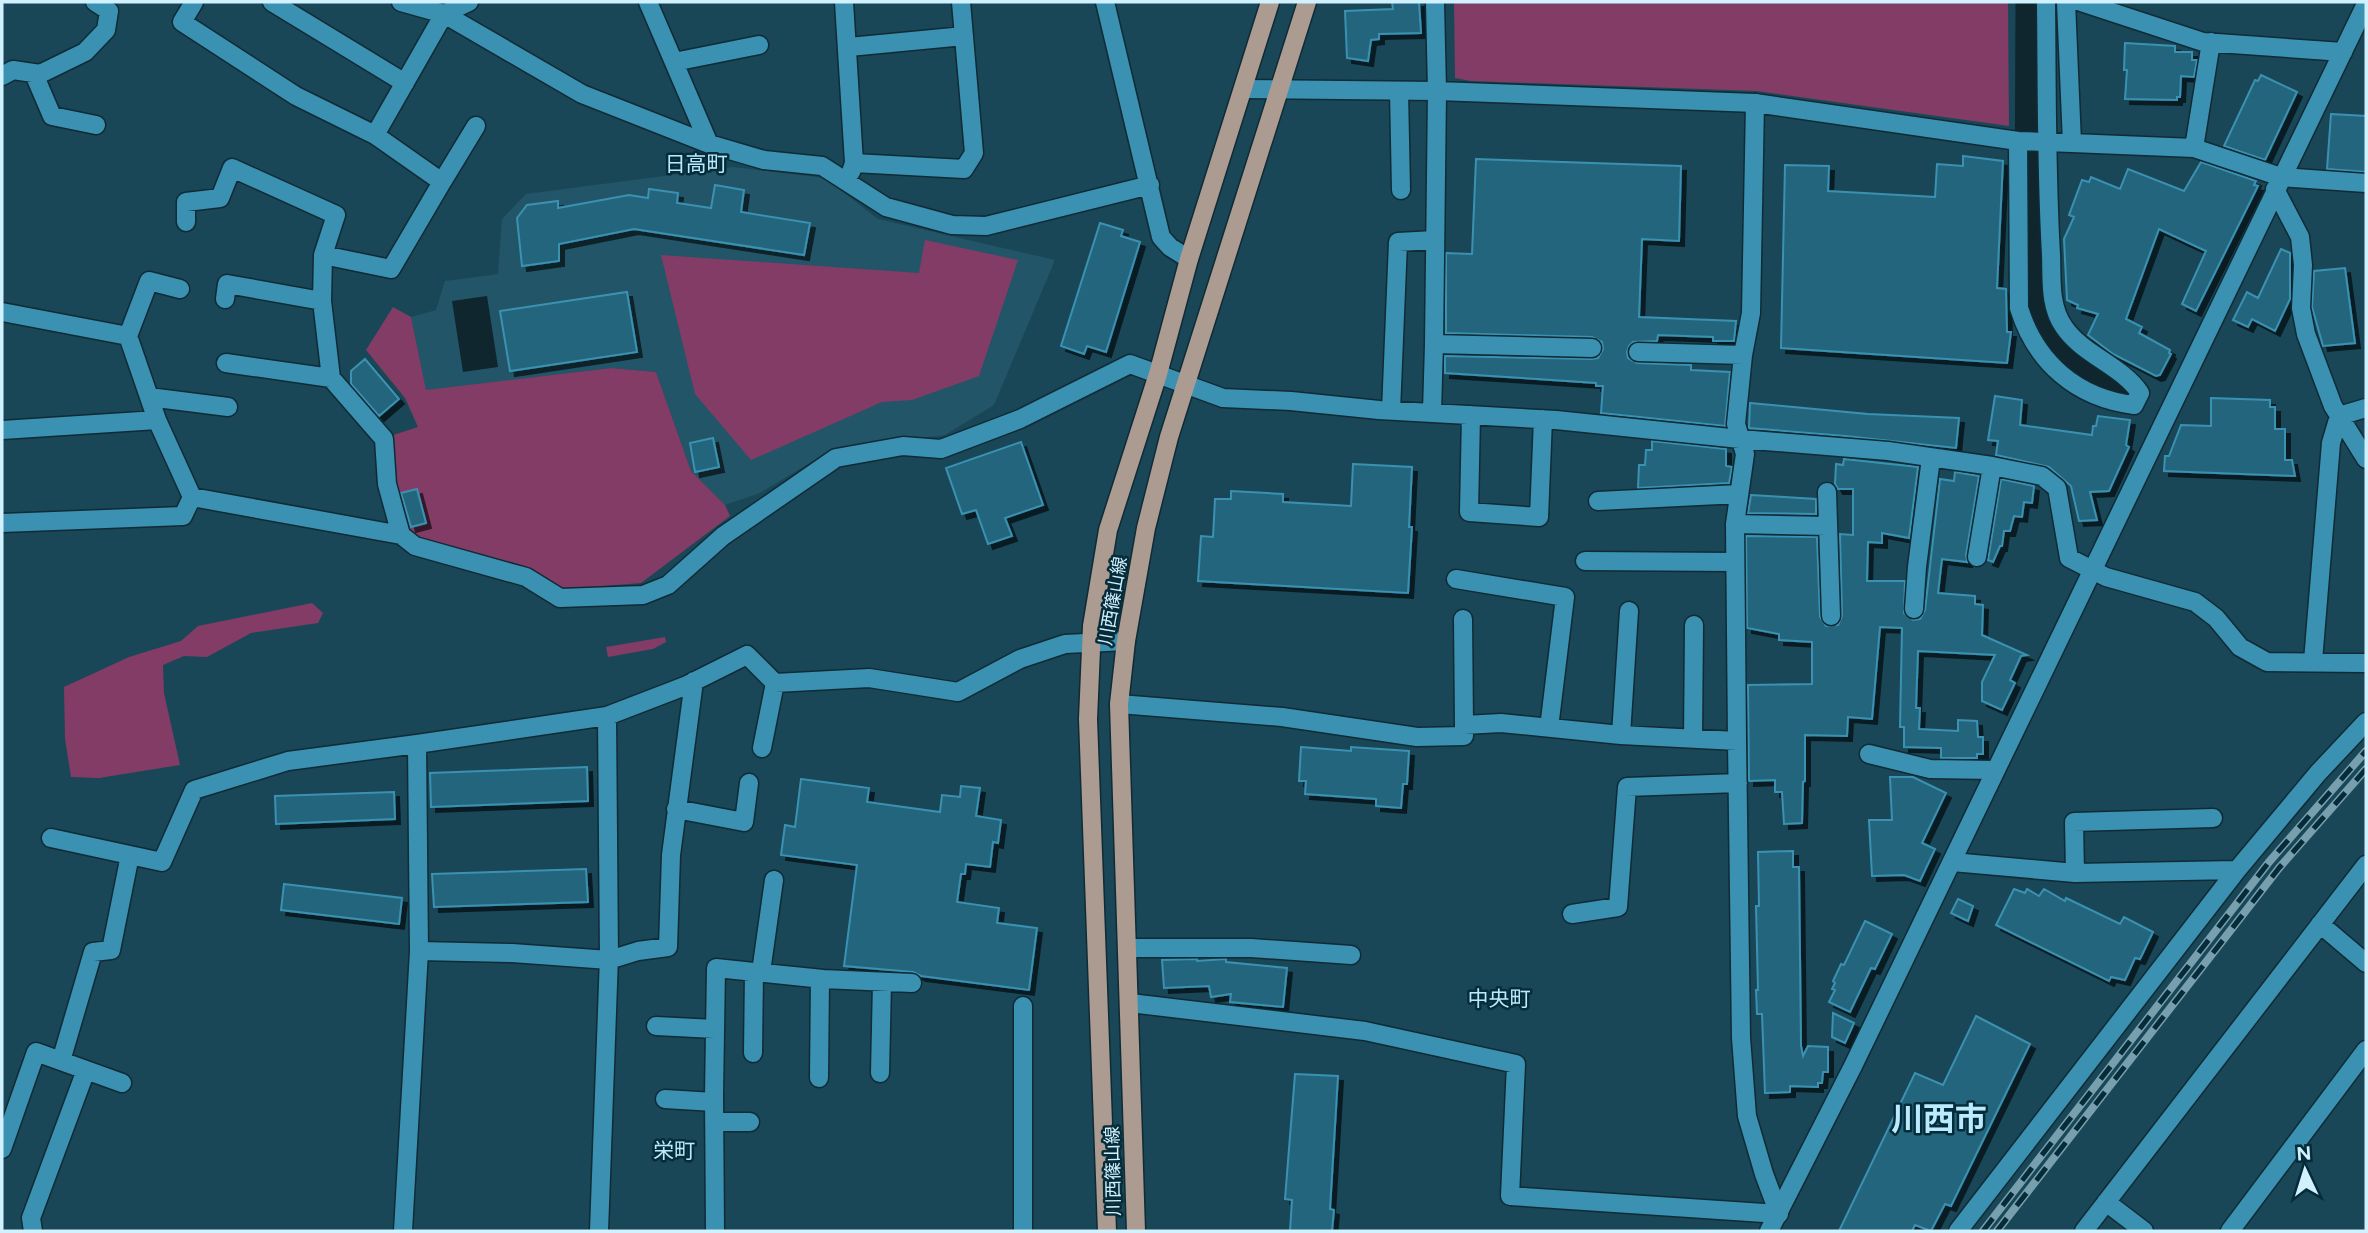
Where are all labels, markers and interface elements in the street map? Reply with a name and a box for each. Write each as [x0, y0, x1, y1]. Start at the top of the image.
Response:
district label: 日高町 [665, 151, 728, 176]
street label: 川西篠山線 [1094, 555, 1132, 647]
district label: 中央町 [1468, 986, 1531, 1011]
district label: 川西市 [1891, 1100, 1987, 1138]
street label: 川西篠山線 [1101, 1126, 1125, 1216]
north arrow [2270, 1135, 2340, 1205]
district label: 栄町 [653, 1138, 695, 1163]
text: N [2296, 1142, 2312, 1166]

